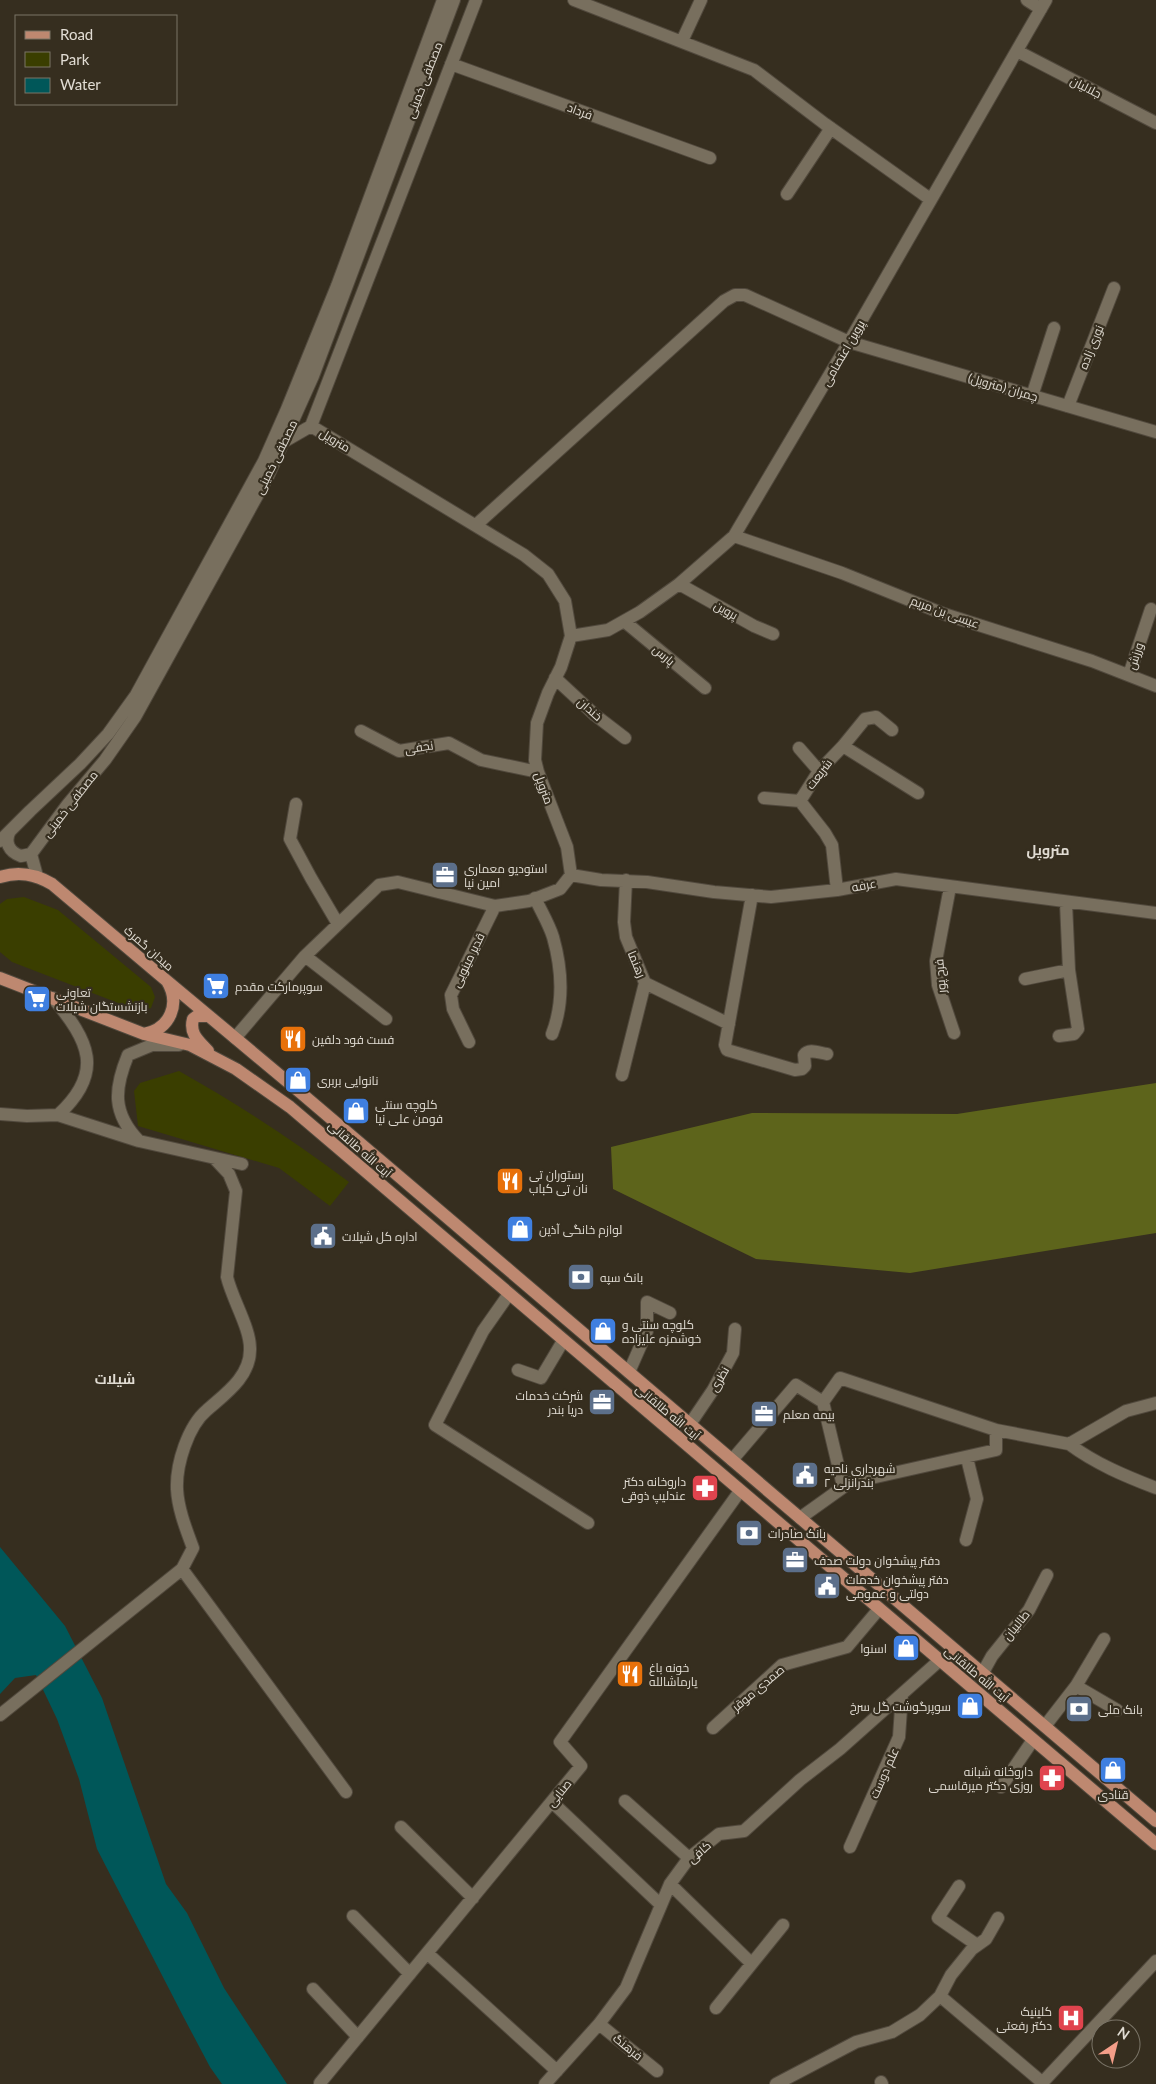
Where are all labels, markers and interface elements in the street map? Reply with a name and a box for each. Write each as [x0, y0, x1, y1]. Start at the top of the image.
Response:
legend [15, 15, 178, 105]
text: Road [60, 25, 93, 43]
street label: مصطفی خمینی [403, 40, 445, 120]
text: Park [60, 50, 90, 68]
street label: جلالیان [1068, 73, 1104, 101]
text: Water [60, 75, 101, 93]
street label: فرداد [565, 100, 595, 122]
street label: پروین اعتصامی [818, 317, 870, 390]
street label: نوری زاده [1075, 323, 1107, 371]
street label: چمران (متروپل) [966, 370, 1040, 406]
street label: مصطفی خمینی [252, 417, 300, 497]
street label: متروپل [316, 425, 353, 457]
street label: عیسی بن مریم [908, 593, 981, 632]
street label: پروین [710, 597, 741, 625]
street label: پارس [649, 641, 679, 671]
street label: ورزش [1124, 641, 1146, 671]
street label: خندان [575, 694, 605, 724]
street label: نجفی [404, 737, 434, 757]
street label: شریعت [803, 756, 835, 792]
street label: مصطفی خمینی [39, 768, 101, 840]
street label: متروپل [529, 770, 557, 807]
district label: متروپل [1027, 841, 1069, 861]
office icon: استودیو معماری امین نیا [430, 860, 460, 890]
place label: استودیو معماری امین نیا [464, 861, 548, 890]
street label: عرفه [850, 875, 878, 895]
street label: میدان گمرک [121, 922, 177, 974]
street label: قدیر مینویی [448, 930, 488, 990]
street label: رهنما [625, 948, 649, 980]
street label: فرح پور [931, 958, 951, 995]
supermarket icon: سوپرمارکت مقدم [201, 971, 231, 1001]
place label: سوپرمارکت مقدم [235, 979, 323, 996]
supermarket icon: تعاونی بازنشستگان شیلات [22, 984, 52, 1014]
place label: تعاونی بازنشستگان شیلات [56, 985, 147, 1014]
restaurant icon: فست فود دلفین [278, 1024, 308, 1054]
place label: فست فود دلفین [312, 1032, 394, 1047]
shop icon: نانوایی بربری [283, 1065, 313, 1095]
place label: نانوایی بربری [317, 1073, 378, 1088]
shop icon: کلوچه سنتی فومن علی نیا [341, 1096, 371, 1126]
place label: کلوچه سنتی فومن علی نیا [375, 1097, 443, 1126]
street label: آیت الله طالقانی [325, 1117, 395, 1181]
restaurant icon: رستوران تی نان تی کباب [495, 1166, 525, 1196]
place label: رستوران تی نان تی کباب [529, 1167, 588, 1196]
shop icon: لوازم خانگی آذین [505, 1214, 535, 1244]
public building icon: اداره کل شیلات [308, 1221, 338, 1251]
place label: لوازم خانگی آذین [539, 1222, 622, 1238]
place label: اداره کل شیلات [342, 1229, 417, 1244]
bank icon: بانک سپه [566, 1262, 596, 1292]
place label: بانک سپه [600, 1270, 643, 1286]
shop icon: کلوچه سنتی و خوشمزه علیزاده [588, 1316, 618, 1346]
place label: کلوچه سنتی و خوشمزه علیزاده [622, 1317, 701, 1346]
street label: نظری [706, 1364, 732, 1394]
district label: شیلات [95, 1370, 135, 1387]
street label: آیت الله طالقانی [633, 1381, 704, 1444]
office icon: شرکت خدمات دریا بندر [587, 1387, 617, 1417]
place label: شرکت خدمات دریا بندر [515, 1388, 583, 1417]
office icon: بیمه معلم [749, 1399, 779, 1429]
place label: بیمه معلم [783, 1407, 835, 1423]
public building icon: شهرداری ناحیه ۲ بندرانزلی [790, 1460, 820, 1490]
place label: شهرداری ناحیه ۲ بندرانزلی [824, 1461, 895, 1490]
pharmacy icon: داروخانه دکتر عندلیپ ذوقی [690, 1473, 720, 1503]
place label: داروخانه دکتر عندلیپ ذوقی [621, 1474, 686, 1505]
bank icon: بانک صادرات [734, 1518, 764, 1548]
place label: بانک صادرات [768, 1526, 826, 1541]
office icon: دفتر پیشخوان دولت صدف [780, 1545, 810, 1575]
place label: دفتر پیشخوان دولت صدف [814, 1553, 940, 1570]
public building icon: دفتر پیشخوان خدمات دولتی و عمومی [812, 1571, 842, 1601]
place label: دفتر پیشخوان خدمات دولتی و عمومی [846, 1572, 949, 1601]
street label: طالبیان [999, 1607, 1033, 1643]
shop icon: اسنوا [891, 1633, 921, 1663]
place label: اسنوا [860, 1641, 887, 1656]
street label: آیت الله طالقانی [942, 1643, 1013, 1706]
restaurant icon: خونه باغ یارماشالله [615, 1659, 645, 1689]
place label: خونه باغ یارماشالله [649, 1660, 698, 1689]
street label: صمدی موقر [728, 1662, 787, 1715]
shop icon: سوپرگوشت گل سرخ [955, 1691, 985, 1721]
bank icon: بانک ملی [1064, 1694, 1094, 1724]
place label: سوپرگوشت گل سرخ [850, 1699, 951, 1716]
place label: بانک ملی [1098, 1702, 1143, 1717]
street label: علم دوست [866, 1745, 903, 1801]
shop icon: قنادی [1098, 1755, 1128, 1785]
pharmacy icon: داروخانه شبانه روزی دکتر میرقاسمی [1037, 1763, 1067, 1793]
place label: داروخانه شبانه روزی دکتر میرقاسمی [929, 1764, 1033, 1793]
street label: صنایی [544, 1776, 574, 1810]
place label: قنادی [1098, 1787, 1128, 1802]
street label: کافی [684, 1838, 714, 1866]
hospital icon: کلینیک دکتر رفعتی [1056, 2003, 1086, 2033]
place label: کلینیک دکتر رفعتی [996, 2004, 1052, 2033]
north arrow [1091, 2019, 1141, 2069]
text: N [1114, 2023, 1133, 2043]
street label: فرهنگ [610, 2031, 646, 2063]

